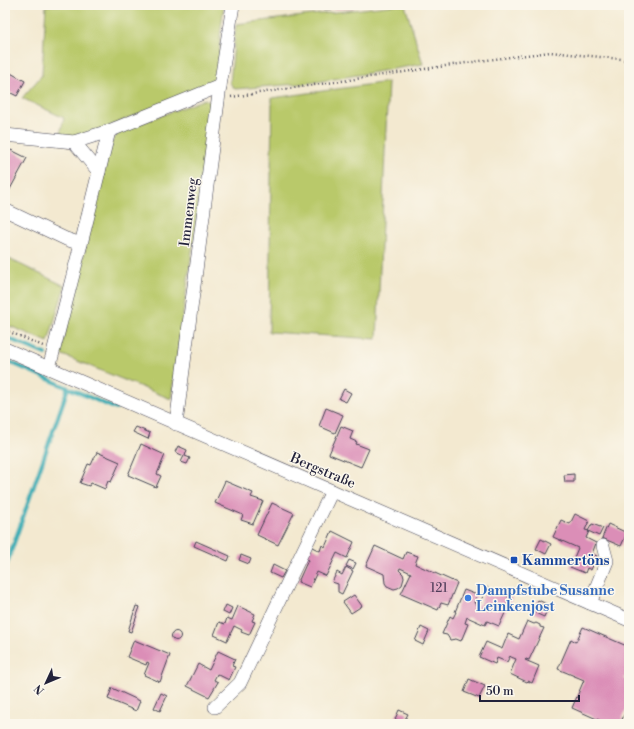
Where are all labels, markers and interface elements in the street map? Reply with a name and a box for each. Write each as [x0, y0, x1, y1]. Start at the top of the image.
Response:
street label: Immenweg [176, 176, 202, 248]
street label: Bergstraße [286, 449, 358, 493]
place label: Kammertöns [522, 552, 610, 570]
marker: Kammertöns [509, 555, 519, 565]
house number: 121 [430, 581, 449, 596]
place label: Dampfstube Susanne Leinkenjost [476, 582, 615, 616]
marker: Dampfstube Susanne Leinkenjost [463, 593, 473, 603]
north arrow [26, 663, 66, 703]
scale bar [480, 677, 579, 703]
text: N [31, 681, 48, 697]
text: 50 m [486, 684, 514, 699]

